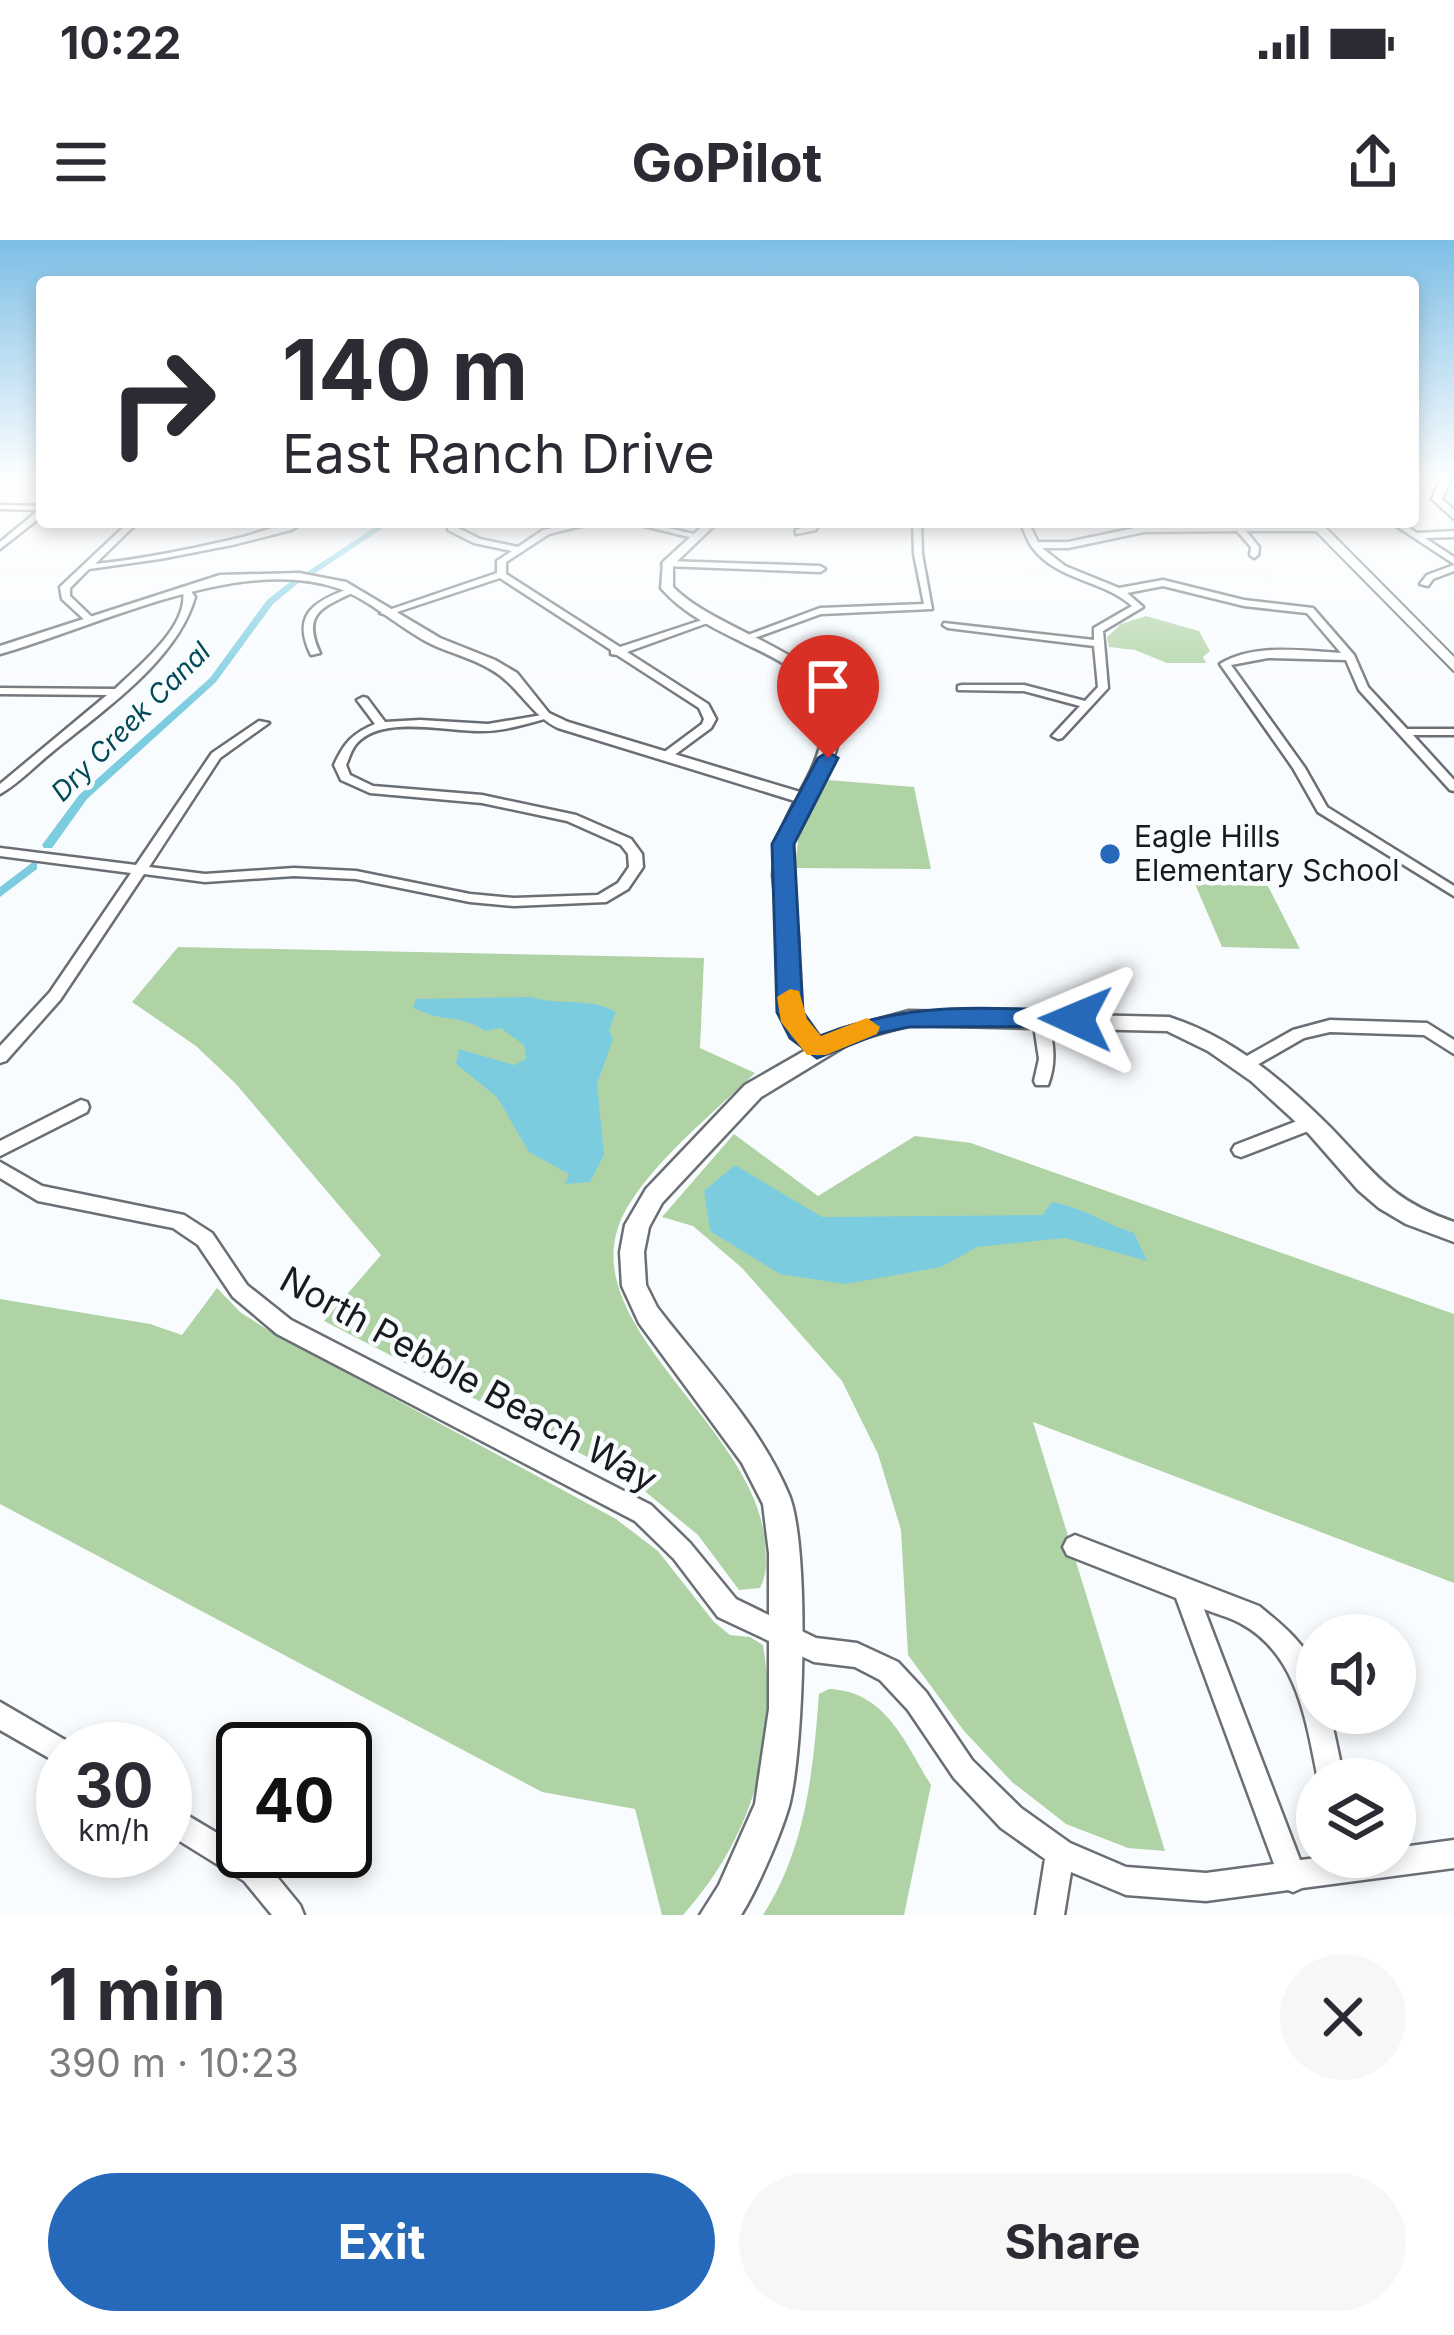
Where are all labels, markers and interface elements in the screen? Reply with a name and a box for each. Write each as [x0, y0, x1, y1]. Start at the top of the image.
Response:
text: 10:22 [60, 15, 181, 70]
icon: menu [48, 129, 114, 195]
icon: share [1340, 129, 1406, 195]
text: GoPilot [632, 130, 822, 195]
text: 140 m [282, 319, 528, 420]
icon: right [84, 324, 240, 480]
text: East Ranch Drive [282, 421, 715, 486]
water label: Dry Creek Canal [44, 635, 217, 808]
pin [777, 635, 879, 758]
icon: arrive [795, 653, 861, 719]
place label: Eagle Hills Elementary School [1134, 818, 1400, 888]
marker: Eagle Hills Elementary School [1097, 841, 1123, 867]
position arrow [1013, 956, 1139, 1082]
street label: North Pebble Beach Way [273, 1257, 665, 1501]
map controls [1296, 1614, 1416, 1878]
button: sound [1296, 1614, 1416, 1734]
speed limit sign: 40 [216, 1722, 372, 1878]
text: 30 [74, 1749, 154, 1821]
button: layers [1296, 1758, 1416, 1878]
text: km/h [78, 1812, 150, 1848]
text: 1 min [48, 1950, 226, 2037]
button: close [1280, 1954, 1406, 2080]
text: 390 m · 10:23 [48, 2039, 299, 2086]
button: Exit [48, 2173, 715, 2311]
button: Share [739, 2173, 1406, 2311]

